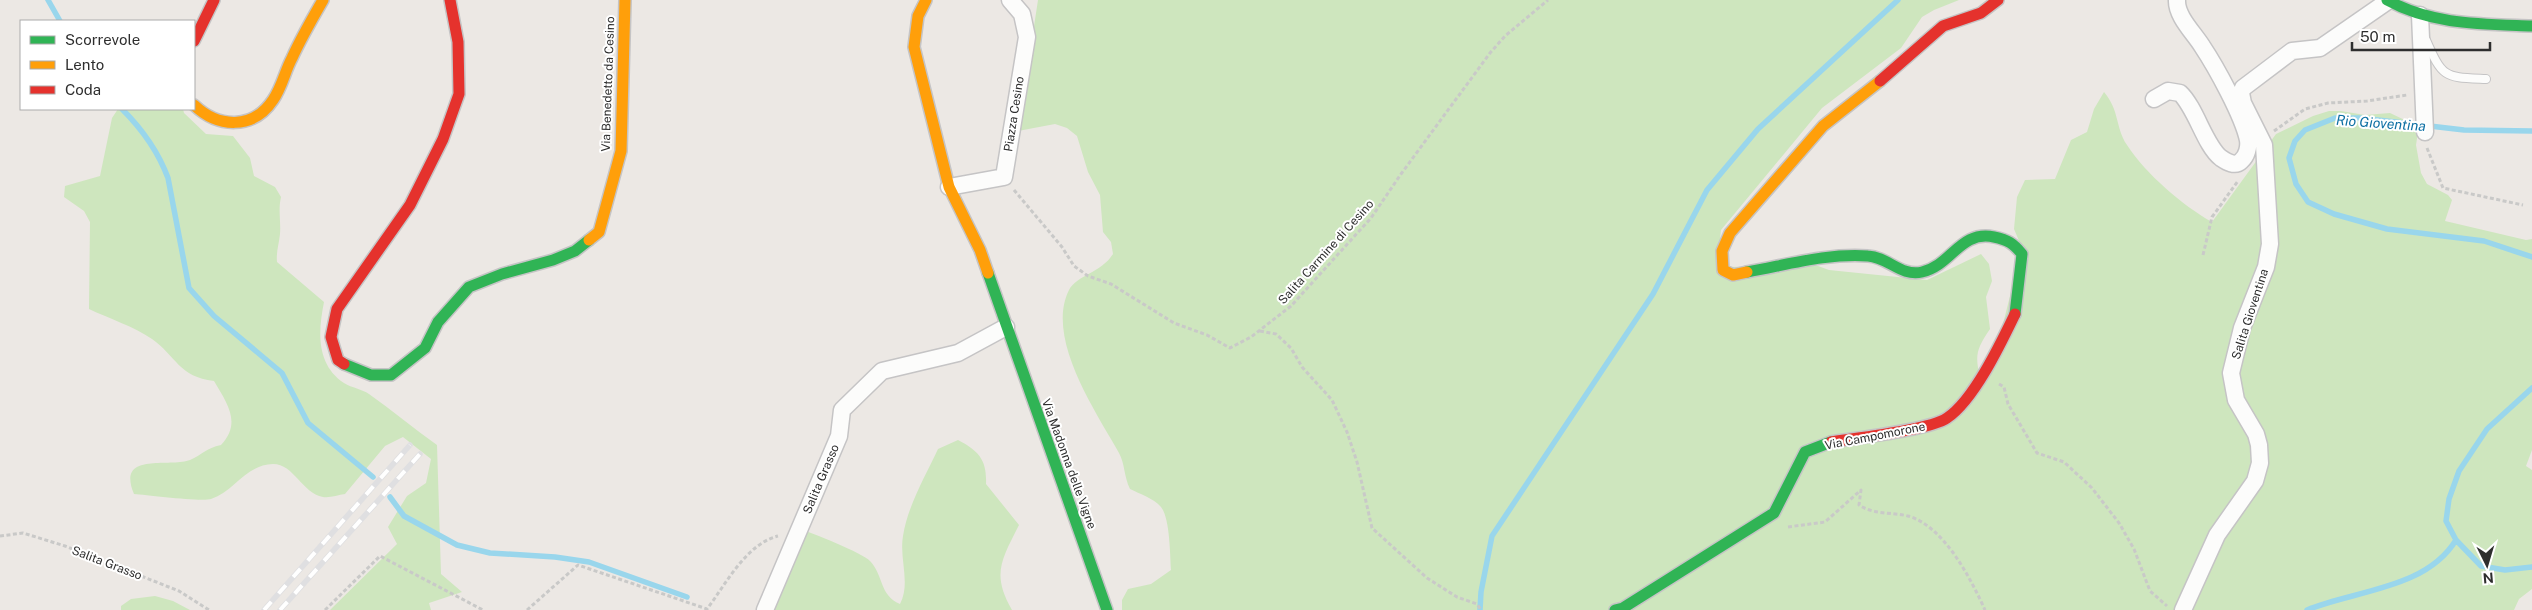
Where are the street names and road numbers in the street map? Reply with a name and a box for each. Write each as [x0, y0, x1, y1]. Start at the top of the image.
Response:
street label: Via Benedetto da Cesino [599, 16, 617, 152]
street label: Piazza Cesino [1001, 75, 1027, 153]
street label: Salita Carmine di Cesino [1275, 197, 1377, 307]
street label: Salita Gioventina [2229, 267, 2271, 361]
street label: Via Madonna delle Vigne [1039, 397, 1099, 531]
street label: Via Campomorone [1824, 419, 1927, 453]
street label: Salita Grasso [800, 442, 842, 516]
street label: Salita Grasso [70, 543, 144, 583]

